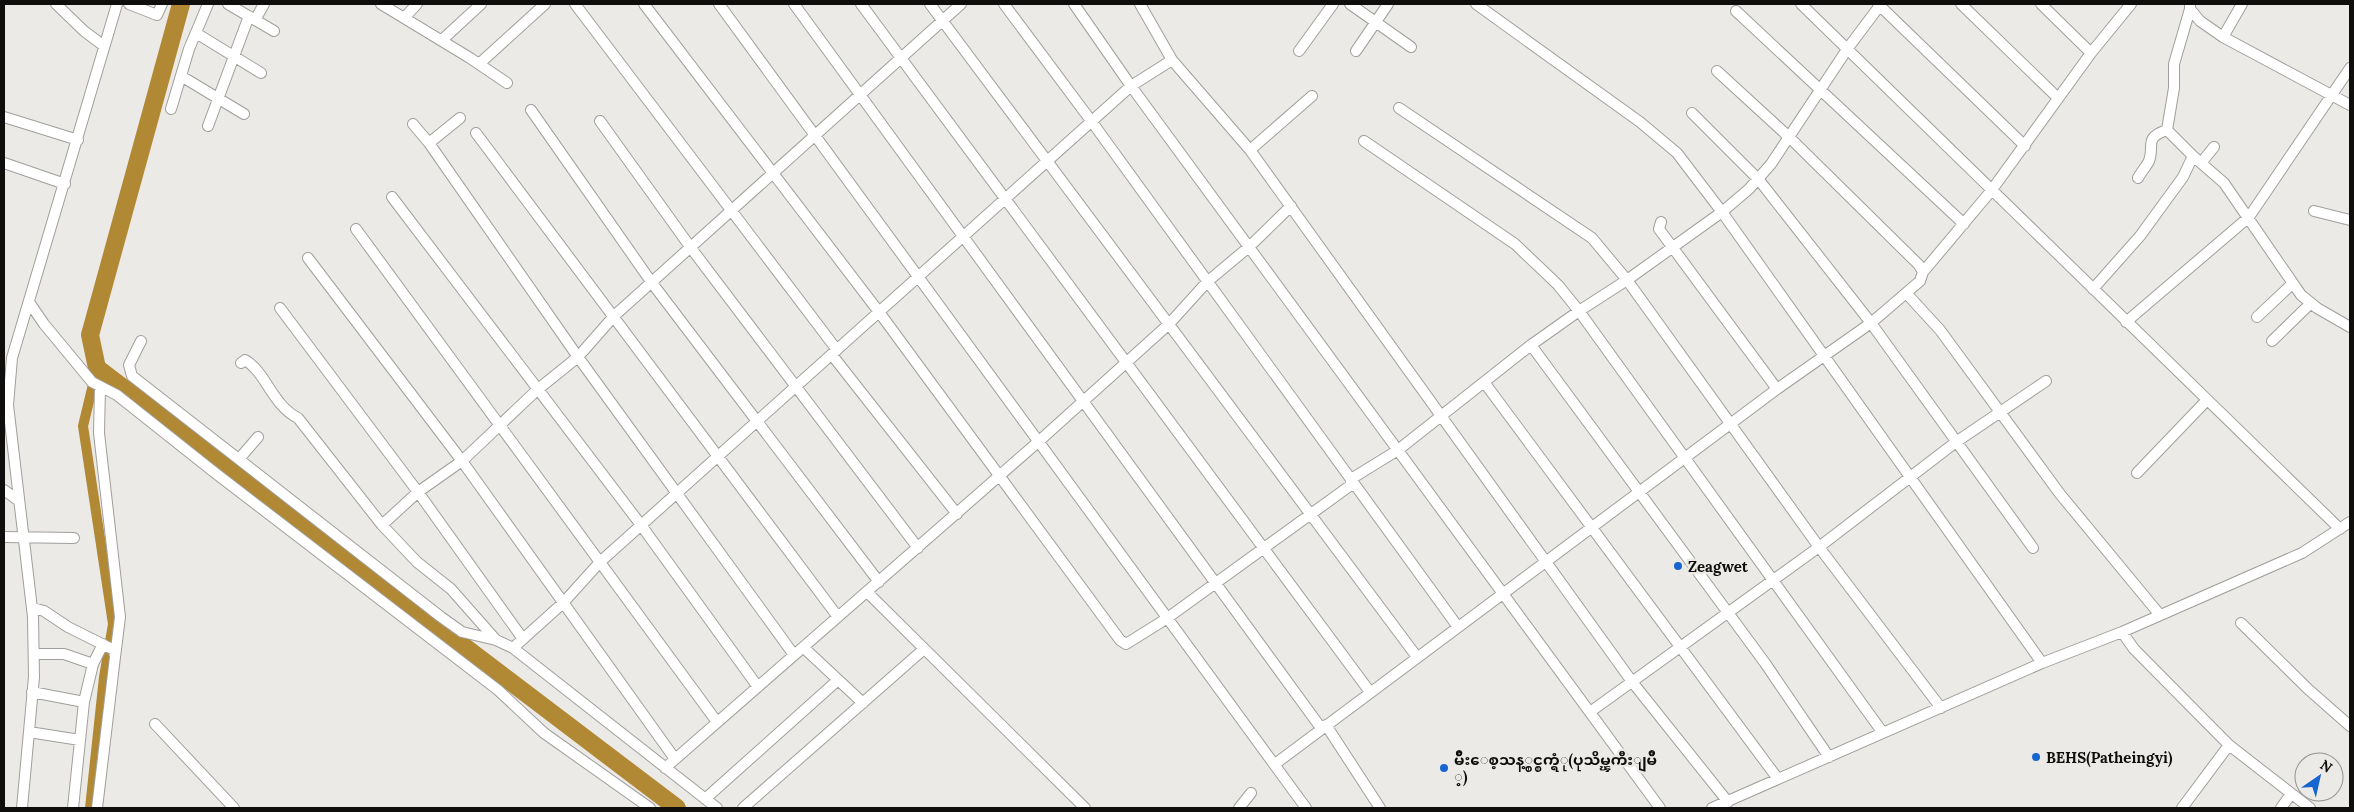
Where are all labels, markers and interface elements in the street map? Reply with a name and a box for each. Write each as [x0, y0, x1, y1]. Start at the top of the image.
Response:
place label: Zeagwet [1688, 557, 1749, 576]
marker: Zeagwet [1672, 560, 1684, 572]
place label: BEHS(Patheingyi) [2046, 748, 2173, 768]
place label: မ်ိဳးေစ့သန့္စင္စက္ရံု(ပုသိမ္ၾကီးျမိဳ ့) [1454, 750, 1657, 787]
marker: BEHS(Patheingyi) [2030, 751, 2042, 763]
north arrow [2294, 752, 2344, 802]
text: N [2317, 756, 2336, 777]
marker: မ်ိဳးေစ့သန့္စင္စက္ရံု(ပုသိမ္ၾကီးျမိဳ ့) [1438, 762, 1450, 774]

